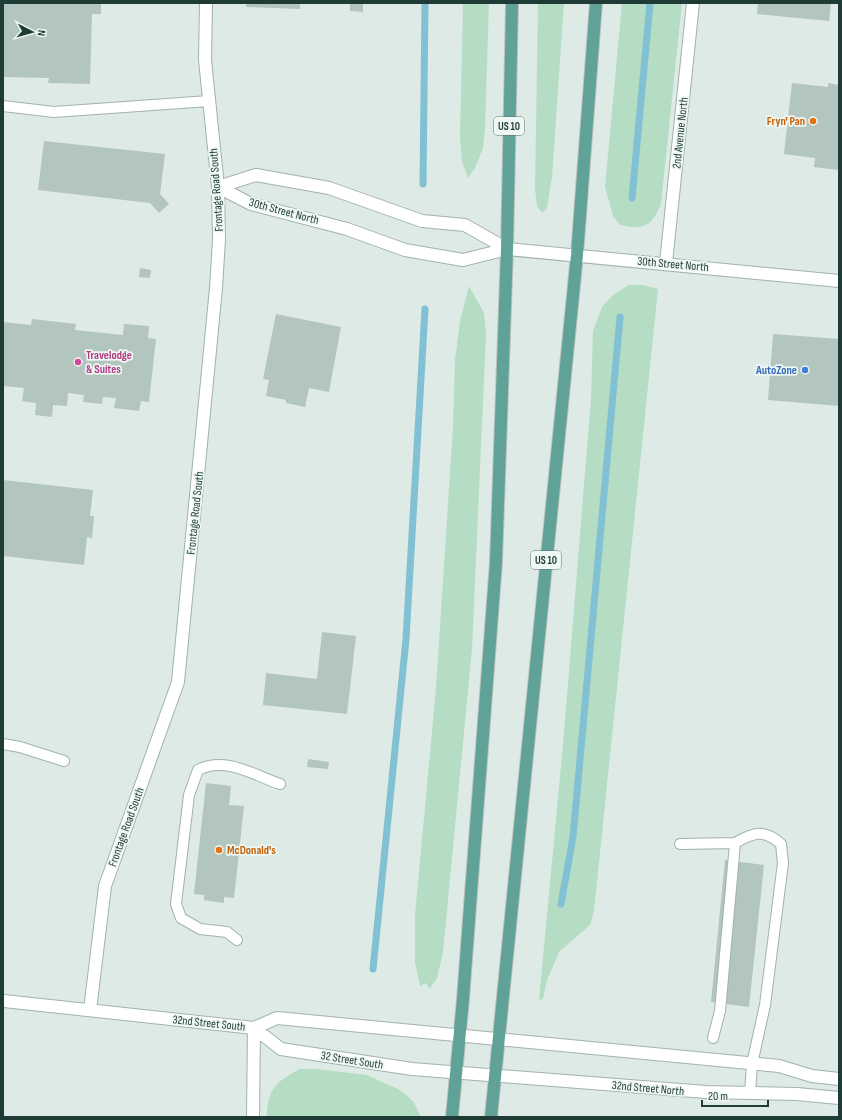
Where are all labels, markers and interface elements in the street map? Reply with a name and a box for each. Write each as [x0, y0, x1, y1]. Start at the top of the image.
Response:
north arrow [12, 12, 52, 52]
text: N [35, 29, 48, 37]
street label: 2nd Avenue North [669, 97, 692, 169]
place label: Fryn' Pan [767, 114, 805, 129]
marker: Fryn' Pan [808, 116, 818, 126]
road number: US 10 [494, 117, 524, 135]
street label: Frontage Road South [206, 148, 227, 232]
street label: 30th Street North [247, 195, 320, 228]
street label: 30th Street North [637, 254, 709, 275]
place label: Travelodge & Suites [86, 348, 132, 377]
marker: Travelodge & Suites [73, 357, 83, 367]
place label: AutoZone [755, 363, 797, 378]
marker: AutoZone [800, 365, 810, 375]
street label: Frontage Road South [184, 471, 207, 555]
road number: US 10 [531, 551, 561, 569]
street label: Frontage Road South [105, 785, 148, 869]
place label: McDonald's [227, 843, 276, 858]
marker: McDonald's [214, 845, 224, 855]
street label: 32nd Street South [172, 1012, 246, 1035]
street label: 32 Street South [320, 1048, 384, 1073]
street label: 32nd Street North [611, 1078, 685, 1099]
scale bar [702, 1082, 768, 1108]
text: 20 m [708, 1089, 728, 1104]

